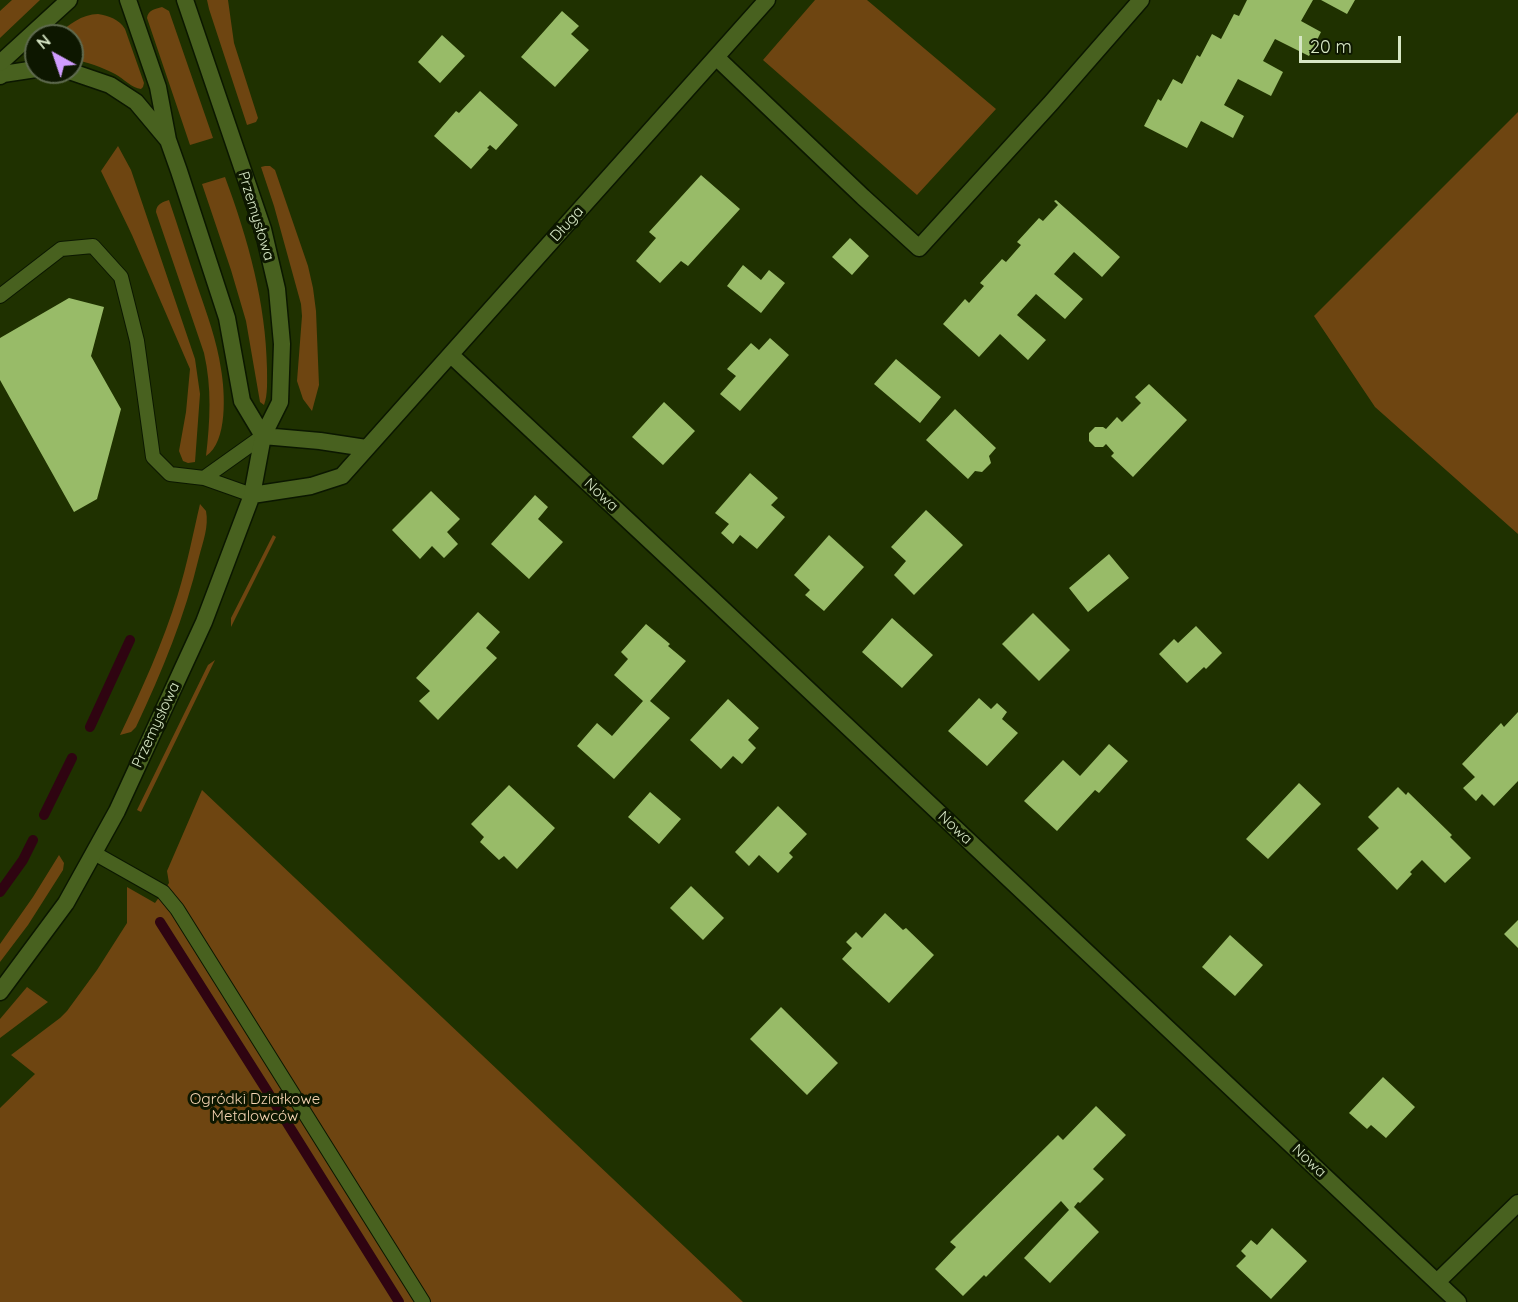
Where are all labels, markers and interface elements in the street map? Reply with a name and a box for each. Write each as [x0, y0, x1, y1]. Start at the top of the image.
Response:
north arrow [24, 24, 84, 84]
scale bar [1302, 24, 1404, 62]
text: N [33, 30, 55, 53]
text: 20 m [1310, 35, 1352, 58]
street label: Przemysłowa [234, 169, 278, 263]
street label: Długa [547, 203, 587, 245]
street label: Nowa [580, 475, 622, 515]
street label: Przemysłowa [128, 679, 184, 771]
street label: Nowa [934, 808, 976, 848]
park label: Ogródki Działkowe Metalowców [190, 1090, 320, 1125]
street label: Nowa [1288, 1141, 1330, 1181]

